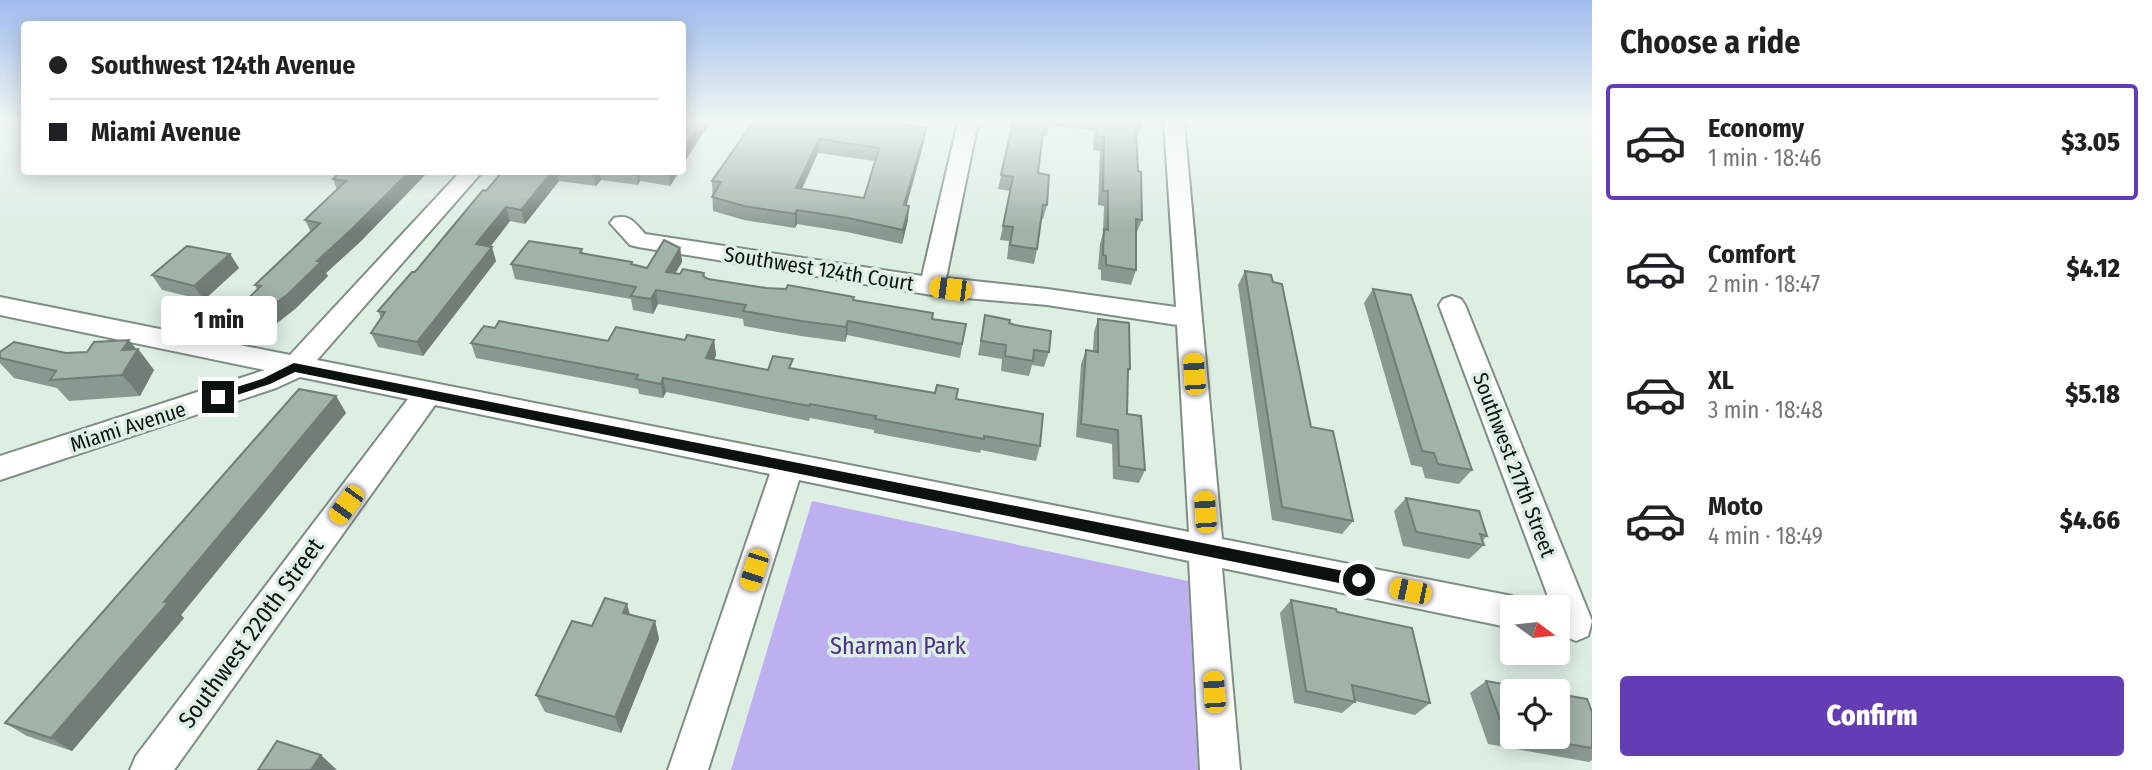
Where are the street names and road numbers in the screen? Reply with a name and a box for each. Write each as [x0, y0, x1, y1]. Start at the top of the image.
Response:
street label: Southwest 124th Court [722, 241, 916, 297]
street label: Southwest 217th Street [1467, 369, 1561, 561]
street label: Miami Avenue [67, 396, 189, 458]
street label: Southwest 220th Street [173, 533, 329, 733]

